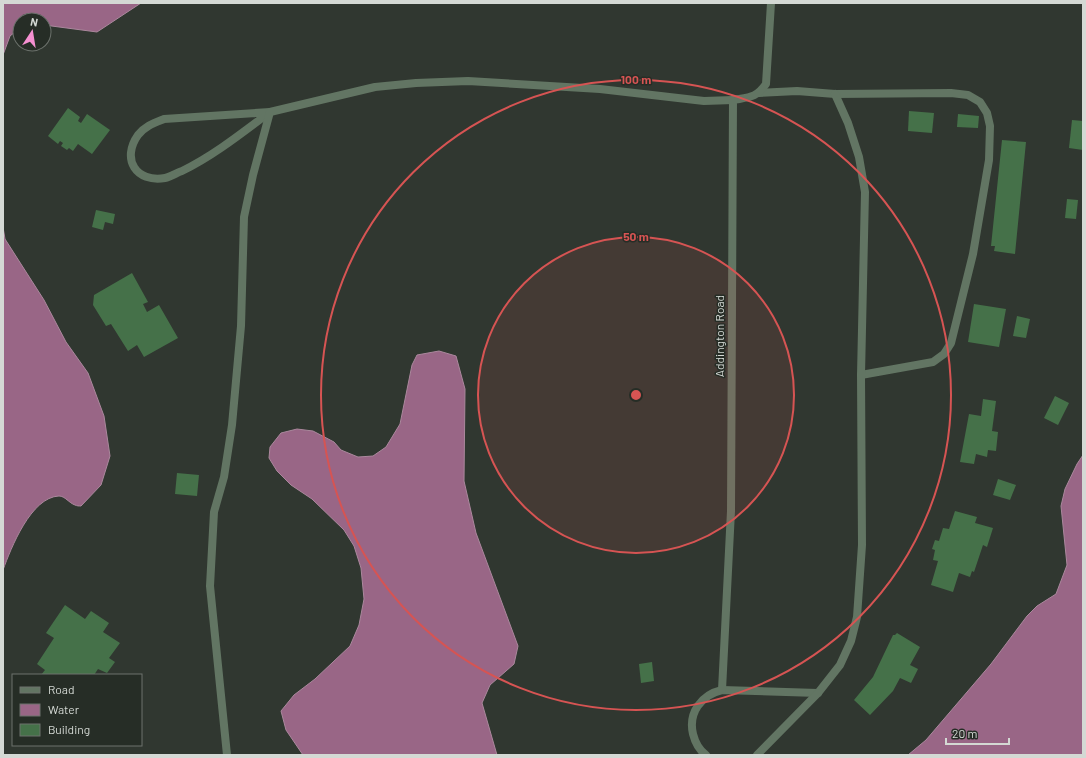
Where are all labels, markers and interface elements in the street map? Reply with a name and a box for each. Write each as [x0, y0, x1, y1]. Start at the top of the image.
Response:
north arrow [12, 12, 52, 52]
text: N [29, 15, 39, 29]
text: 100 m [621, 72, 651, 86]
text: 50 m [623, 229, 649, 243]
street label: Addington Road [712, 295, 726, 377]
centre of rings [629, 388, 643, 402]
legend [12, 674, 142, 746]
text: Road [48, 682, 75, 696]
text: Water [48, 702, 80, 716]
scale bar [946, 720, 1009, 746]
text: Building [48, 722, 90, 736]
text: 20 m [952, 726, 978, 740]

